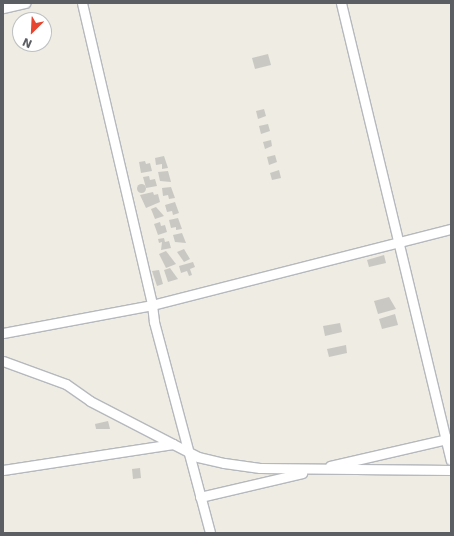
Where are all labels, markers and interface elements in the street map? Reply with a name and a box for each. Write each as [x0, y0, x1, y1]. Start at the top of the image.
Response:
north arrow [12, 12, 52, 52]
text: N [20, 35, 34, 50]

